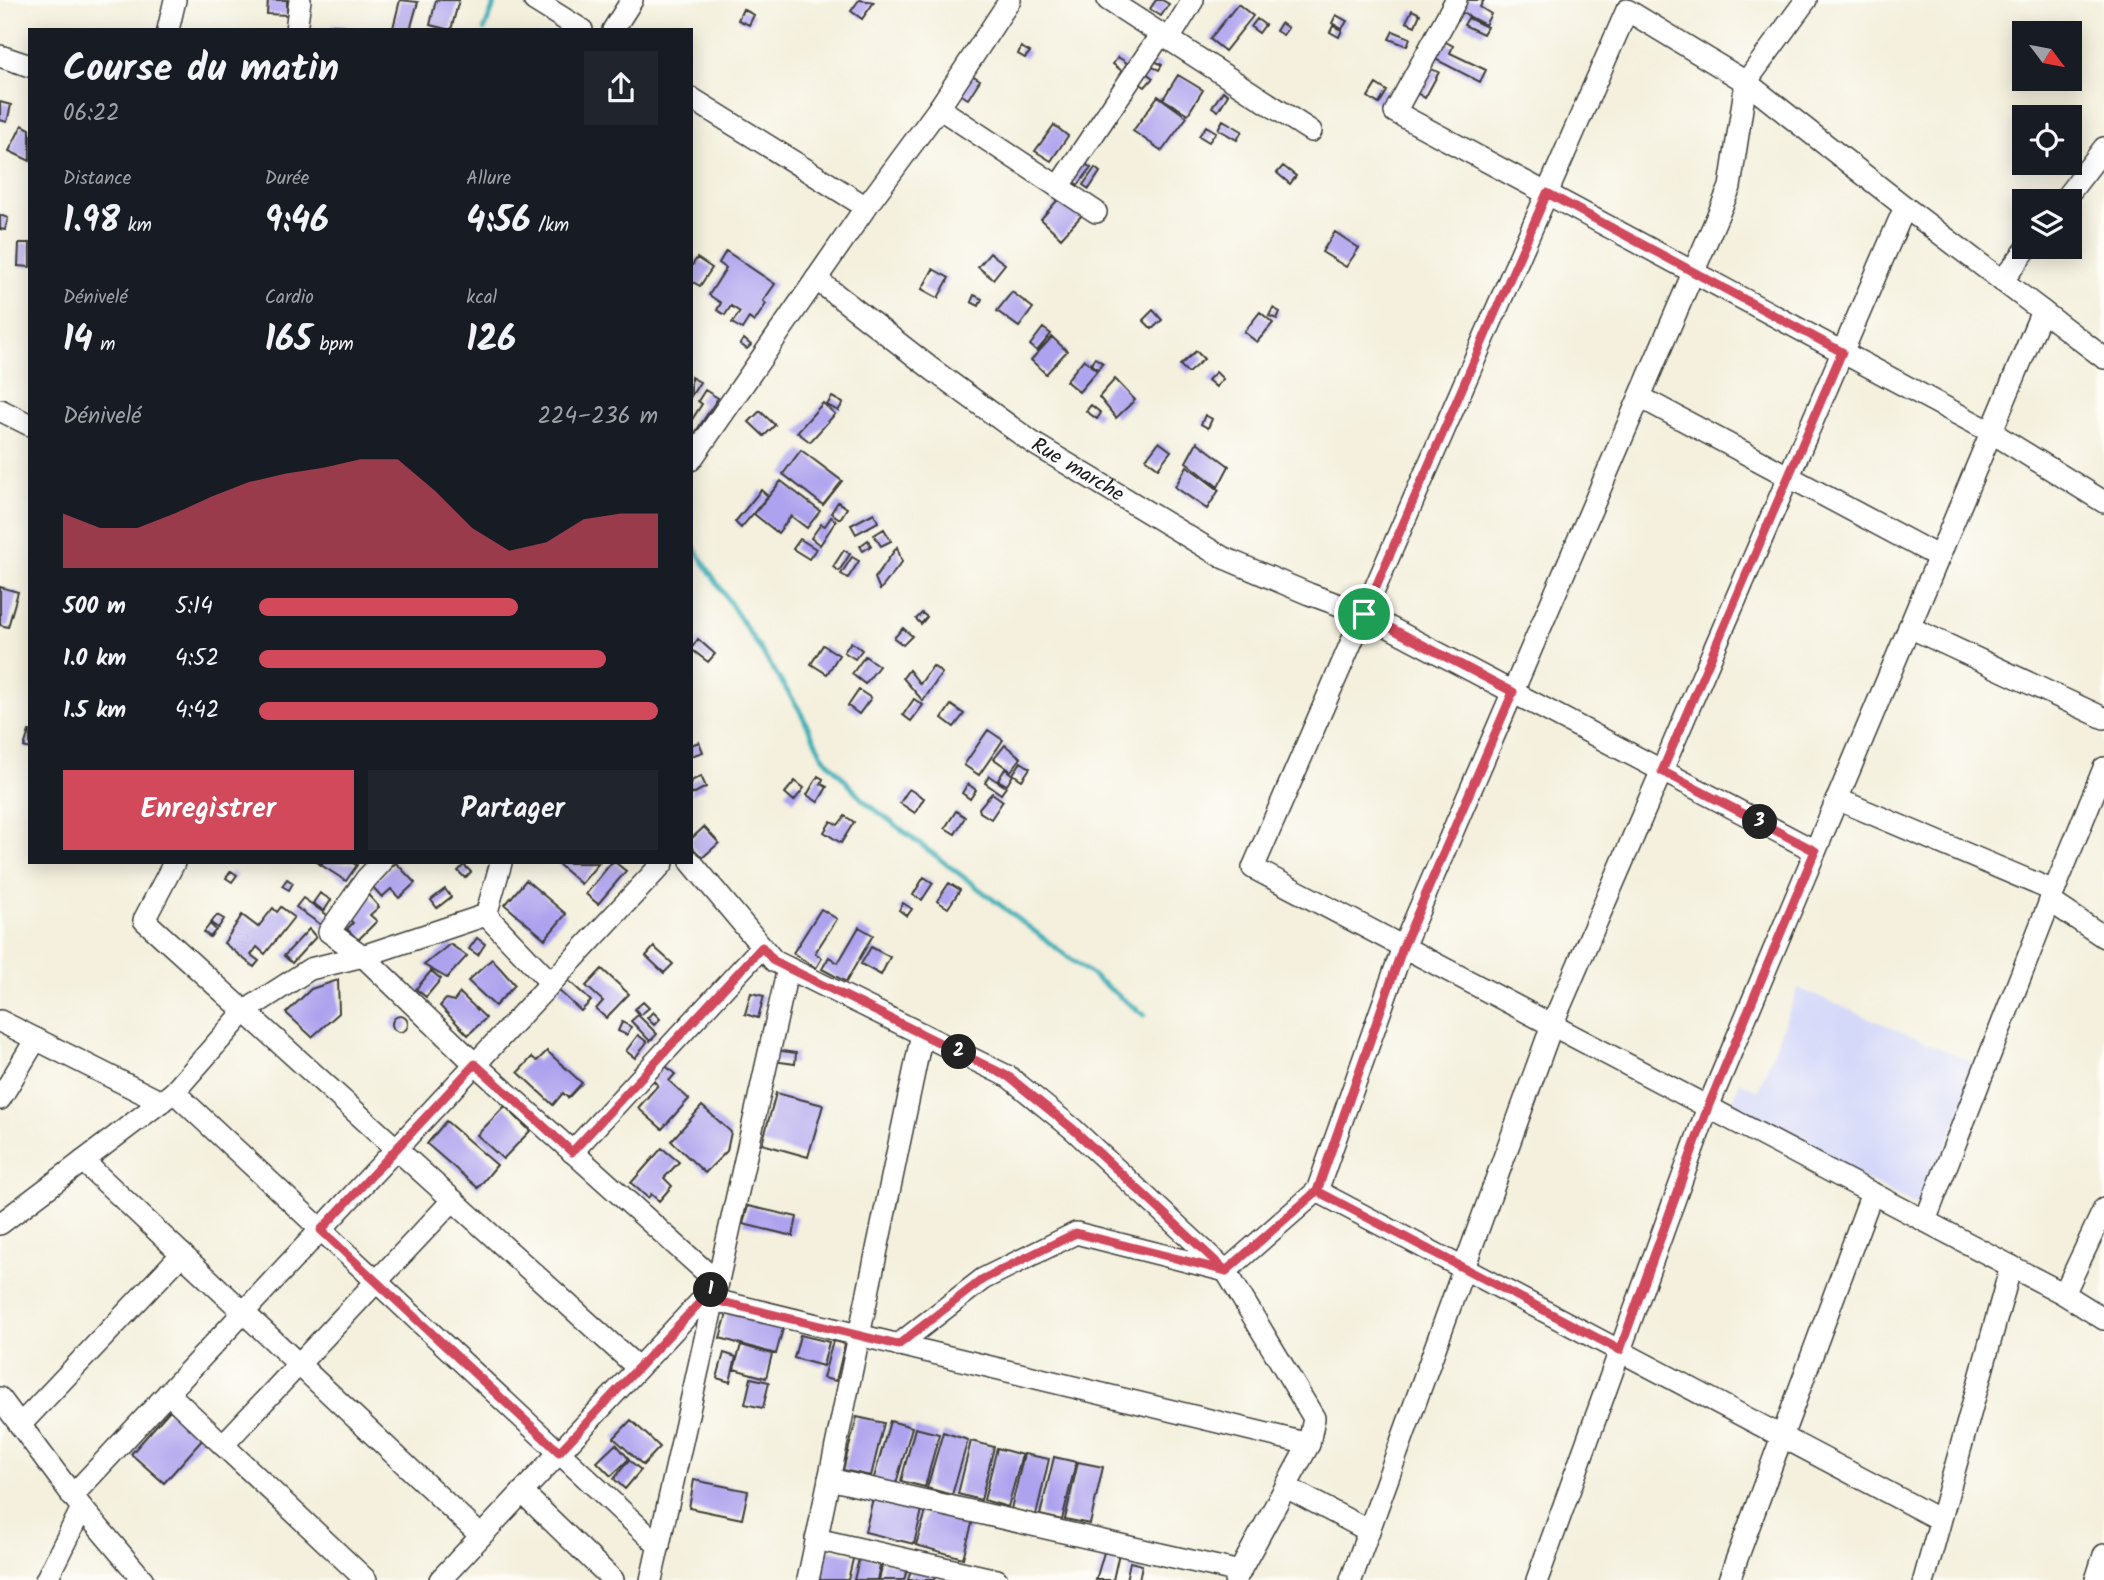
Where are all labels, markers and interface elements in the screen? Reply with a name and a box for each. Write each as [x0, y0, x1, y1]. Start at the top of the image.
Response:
north arrow [2012, 21, 2082, 91]
map controls [2012, 21, 2082, 259]
text: Course du matin [63, 40, 339, 100]
button: share [584, 51, 658, 125]
text: 06:22 [63, 96, 120, 132]
button: locate [2012, 105, 2082, 175]
text: Distance [63, 164, 131, 194]
text: Durée [265, 164, 309, 194]
text: Allure [466, 164, 511, 194]
button: layers [2012, 189, 2082, 259]
text: 1.98 [63, 194, 120, 250]
text: 9:46 [265, 194, 329, 250]
text: 4:56 [466, 194, 531, 250]
text: km [120, 211, 152, 241]
text: /km [531, 211, 569, 241]
text: Dénivelé [63, 283, 128, 313]
text: Cardio [265, 283, 314, 313]
text: kcal [466, 283, 497, 313]
text: 14 [63, 313, 93, 369]
text: 165 [265, 313, 312, 369]
text: 126 [466, 313, 516, 369]
text: m [93, 330, 115, 360]
text: bpm [312, 330, 354, 360]
text: Dénivelé [63, 399, 141, 435]
text: 224–236 m [538, 399, 658, 435]
street label: Rue marche [1025, 429, 1131, 511]
pin [1334, 584, 1394, 644]
text: 500 m [63, 589, 126, 625]
text: 5:14 [175, 589, 213, 625]
icon: arrive [1345, 595, 1383, 633]
text: 1.0 km [63, 641, 126, 677]
text: 4:52 [175, 641, 219, 677]
text: 1.5 km [63, 693, 126, 729]
text: 4:42 [175, 693, 219, 729]
button: Enregistrer [63, 770, 354, 850]
button: Partager [368, 770, 658, 850]
pin: 3 [1742, 804, 1778, 840]
text: 3 [1754, 806, 1765, 836]
pin: 2 [942, 1034, 976, 1070]
text: 2 [953, 1036, 964, 1066]
pin: 1 [694, 1272, 728, 1308]
text: 1 [708, 1274, 713, 1304]

